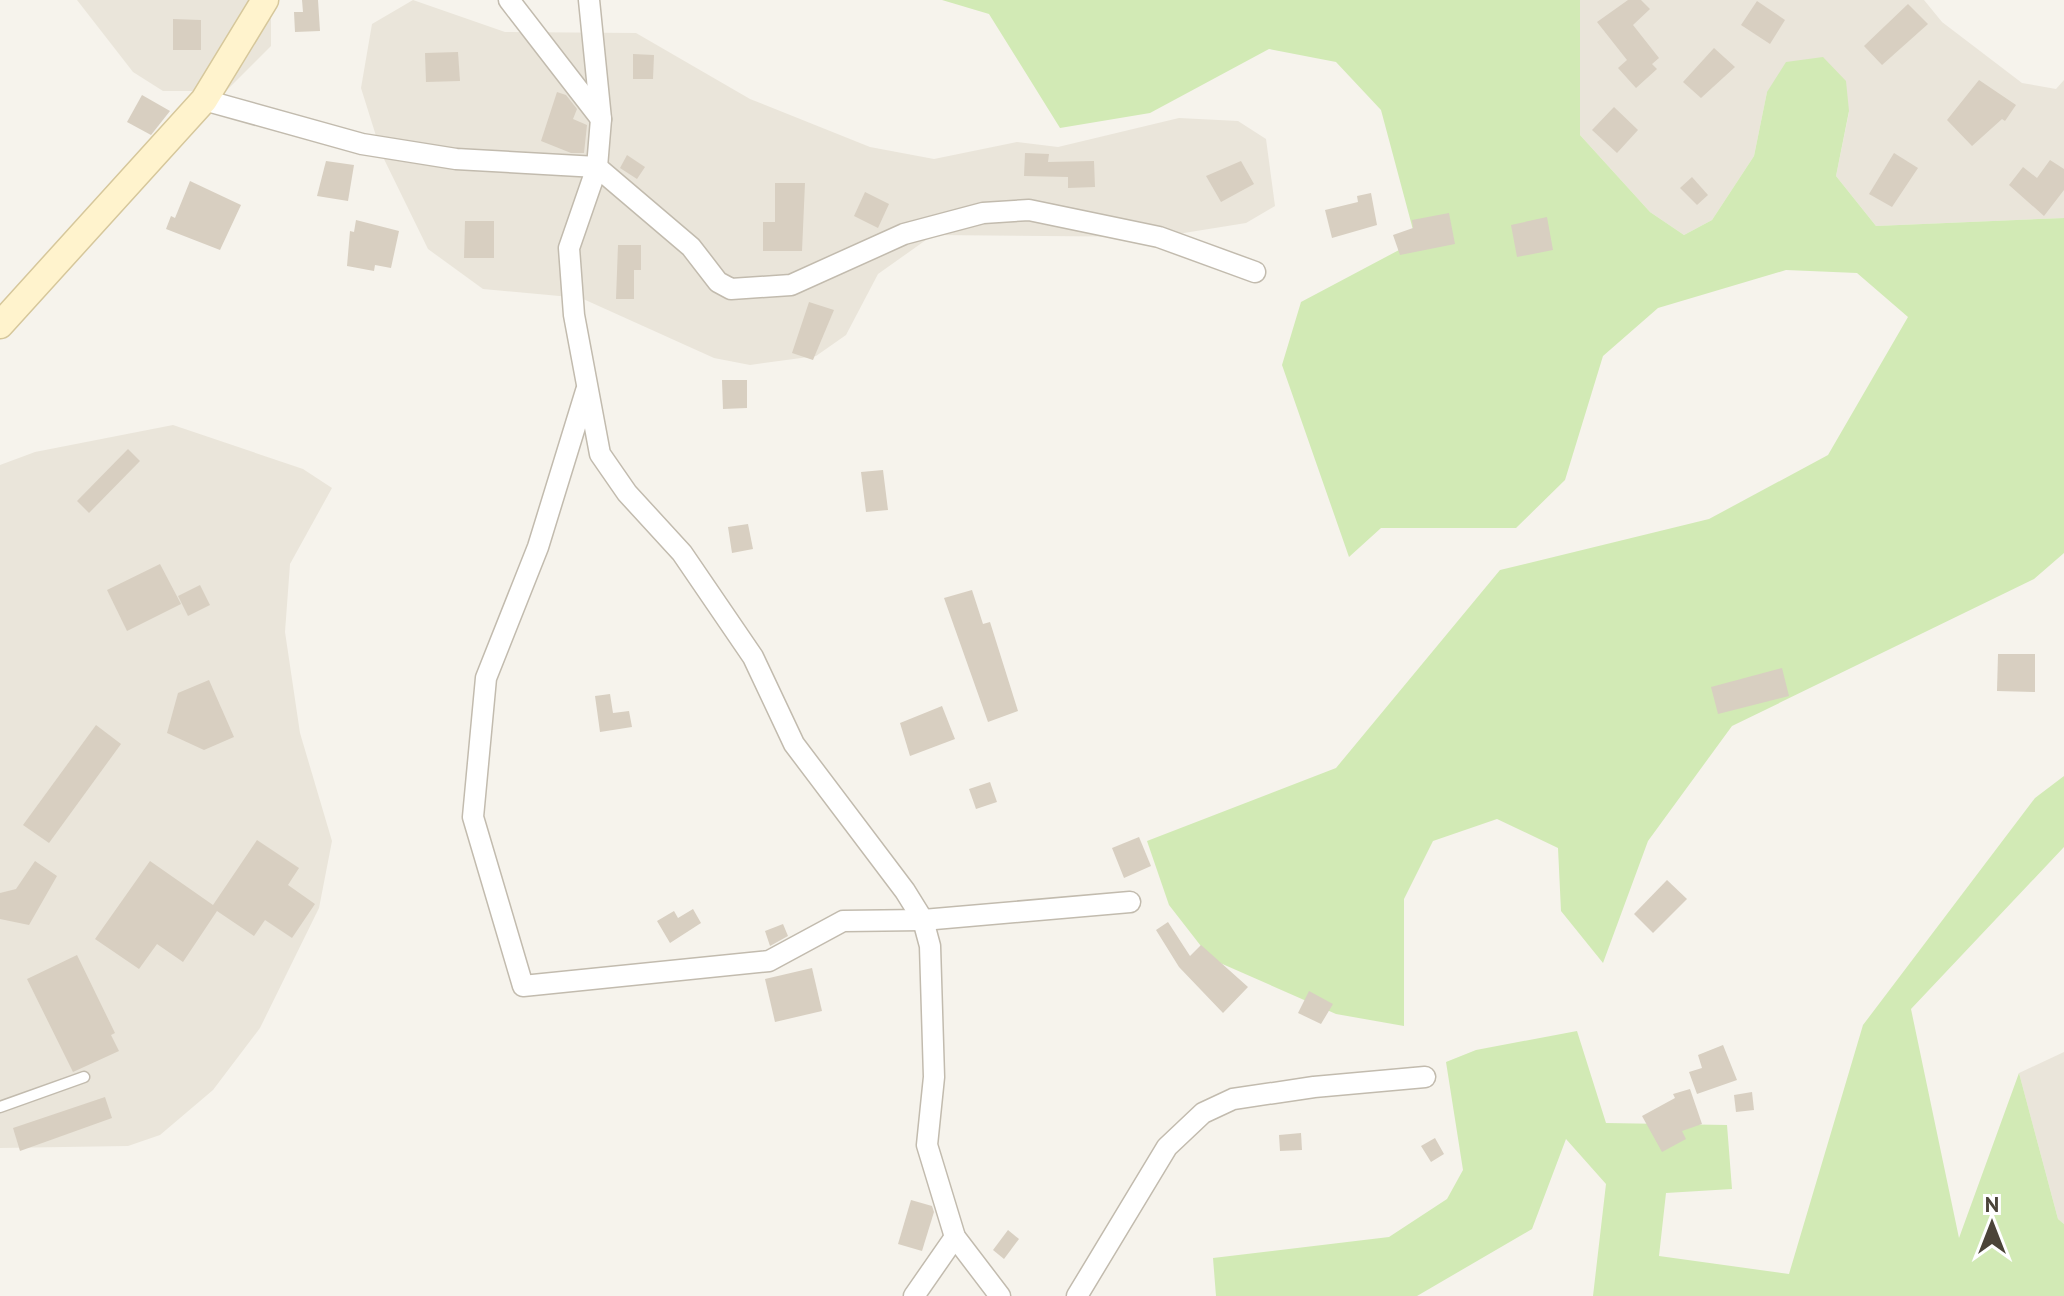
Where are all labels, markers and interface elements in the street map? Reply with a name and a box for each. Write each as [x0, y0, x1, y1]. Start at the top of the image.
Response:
north arrow [1952, 1184, 2032, 1264]
text: N [1985, 1190, 1999, 1218]

